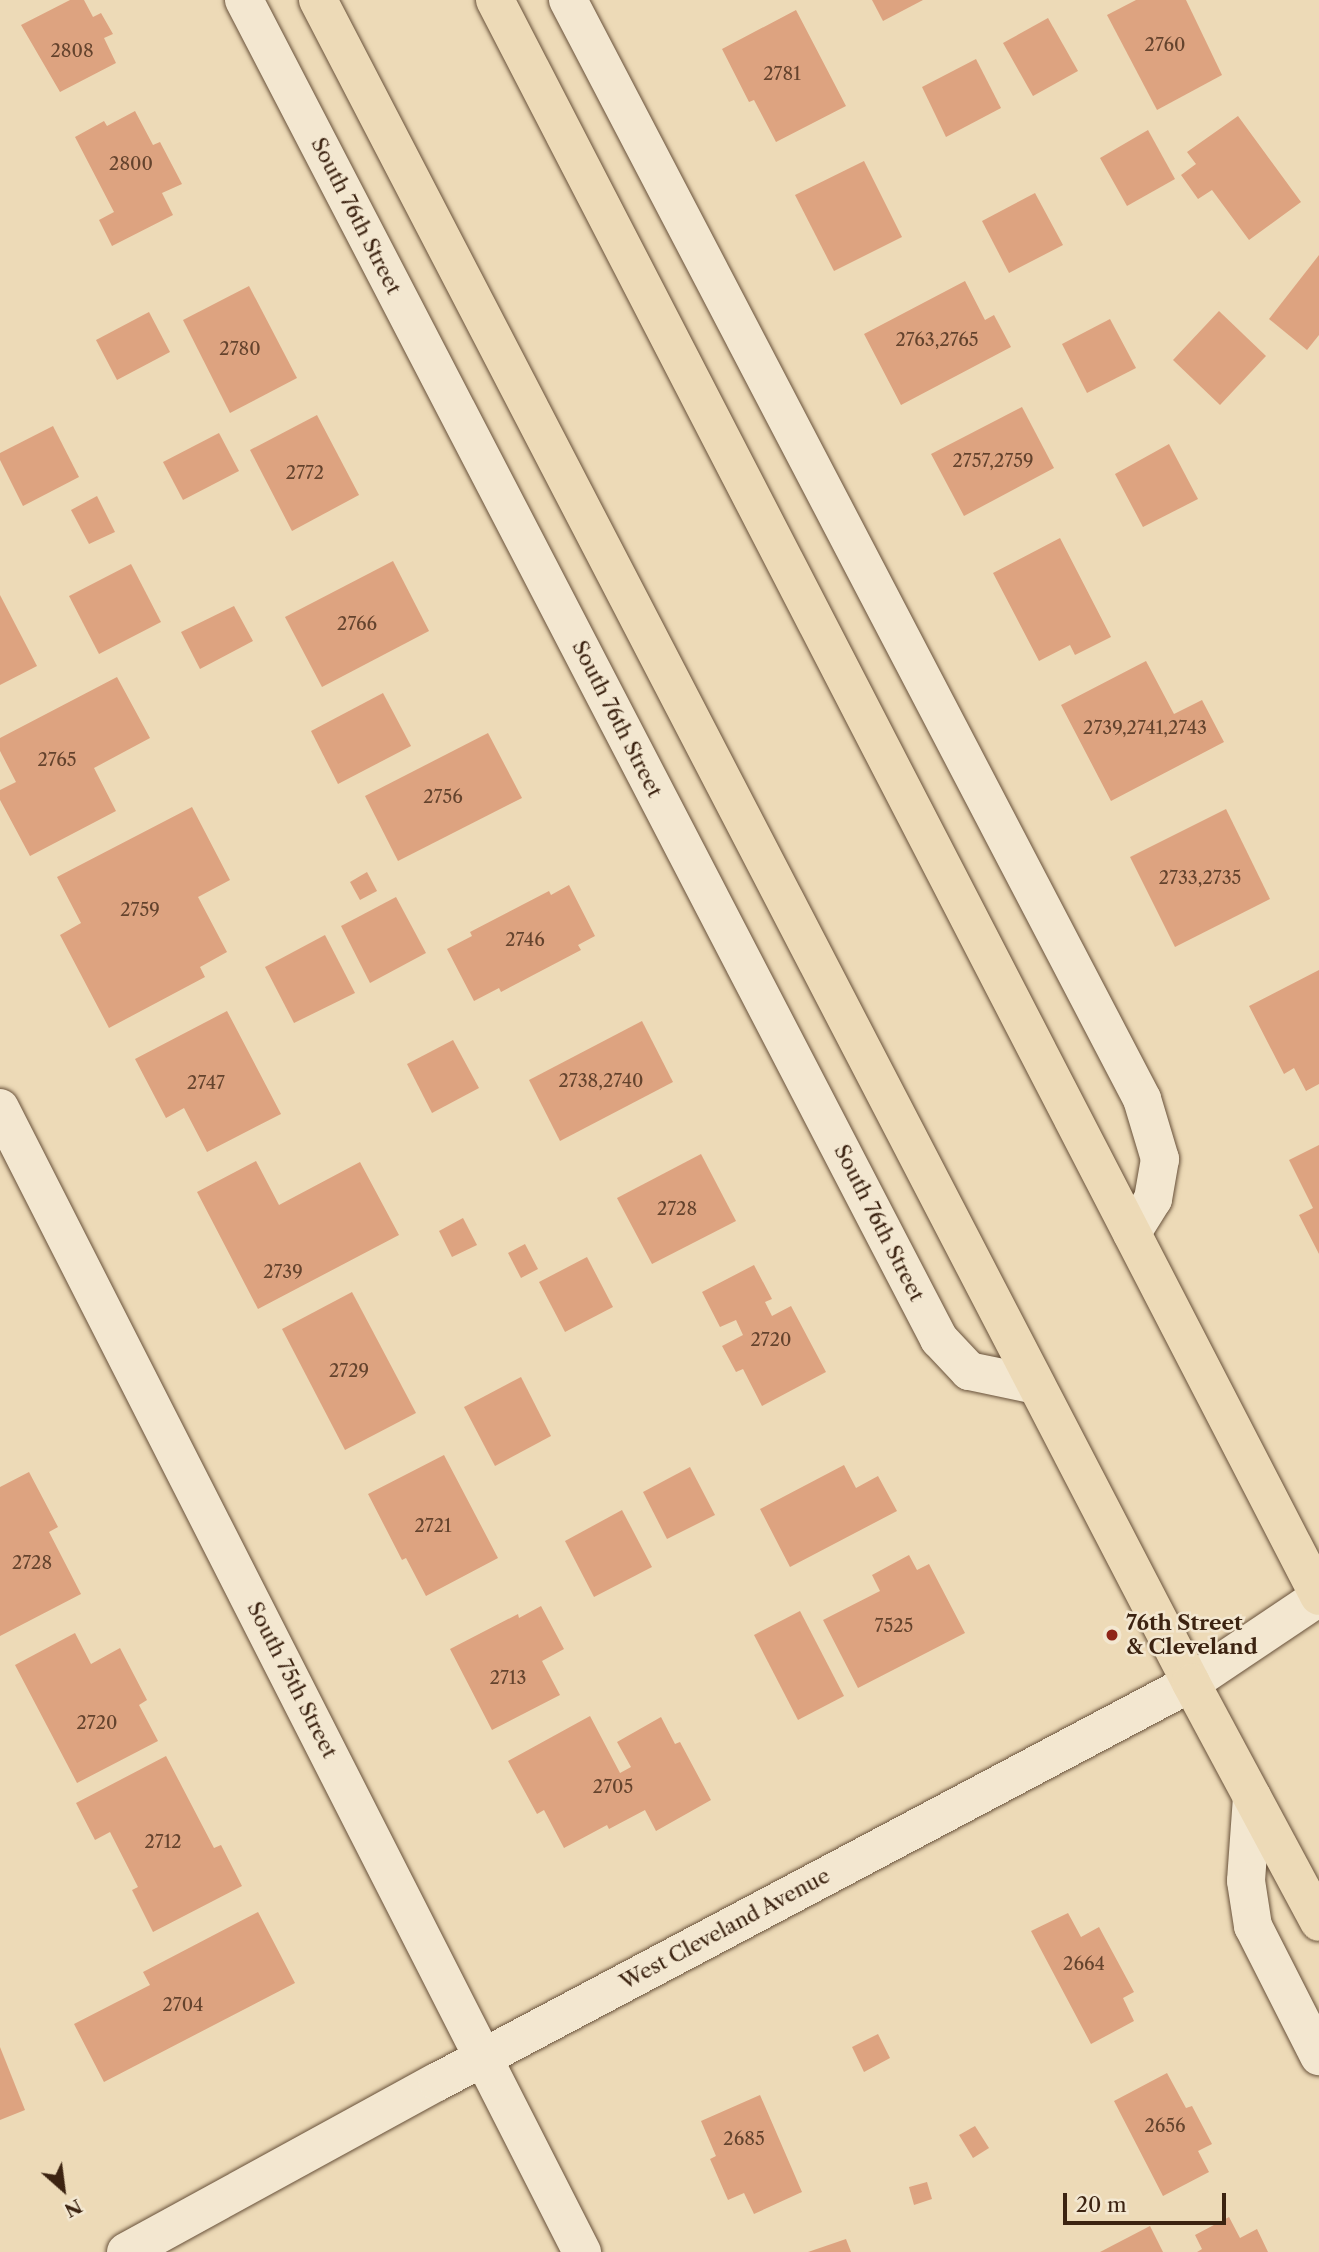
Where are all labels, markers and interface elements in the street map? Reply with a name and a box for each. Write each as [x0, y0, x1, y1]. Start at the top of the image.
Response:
house number: 2760 [1145, 34, 1185, 56]
house number: 2808 [50, 40, 94, 62]
house number: 2781 [763, 63, 801, 85]
street label: South 76th Street [306, 133, 406, 299]
house number: 2800 [109, 153, 153, 175]
house number: 2763,2765 [895, 329, 979, 351]
house number: 2780 [219, 338, 261, 360]
house number: 2757,2759 [952, 450, 1034, 472]
house number: 2772 [286, 462, 324, 484]
house number: 2766 [337, 613, 377, 635]
street label: South 76th Street [567, 636, 667, 802]
house number: 2739,2741,2743 [1083, 717, 1207, 739]
house number: 2765 [37, 749, 77, 771]
house number: 2756 [423, 786, 463, 808]
house number: 2733,2735 [1159, 867, 1241, 889]
house number: 2759 [120, 899, 160, 921]
house number: 2746 [505, 929, 545, 951]
house number: 2738,2740 [559, 1070, 643, 1092]
house number: 2747 [187, 1072, 225, 1094]
street label: South 76th Street [829, 1140, 929, 1306]
house number: 2728 [657, 1198, 697, 1220]
house number: 2739 [263, 1261, 303, 1283]
house number: 2720 [751, 1329, 791, 1351]
house number: 2729 [329, 1360, 369, 1382]
house number: 2721 [414, 1515, 452, 1537]
house number: 2728 [12, 1552, 52, 1574]
street label: South 75th Street [242, 1598, 342, 1762]
place label: 76th Street & Cleveland [1126, 1610, 1258, 1660]
house number: 7525 [875, 1615, 913, 1637]
marker: 76th Street & Cleveland [1104, 1627, 1120, 1643]
house number: 2713 [490, 1667, 526, 1689]
house number: 2720 [77, 1712, 117, 1734]
house number: 2705 [593, 1776, 633, 1798]
house number: 2712 [144, 1831, 182, 1853]
street label: West Cleveland Avenue [615, 1863, 835, 1995]
house number: 2664 [1063, 1953, 1105, 1975]
house number: 2704 [162, 1994, 204, 2016]
house number: 2656 [1144, 2115, 1186, 2137]
house number: 2685 [723, 2128, 765, 2150]
north arrow [28, 2154, 98, 2224]
scale bar [1067, 2178, 1230, 2222]
text: 20 m [1076, 2192, 1127, 2217]
text: N [60, 2194, 86, 2222]

